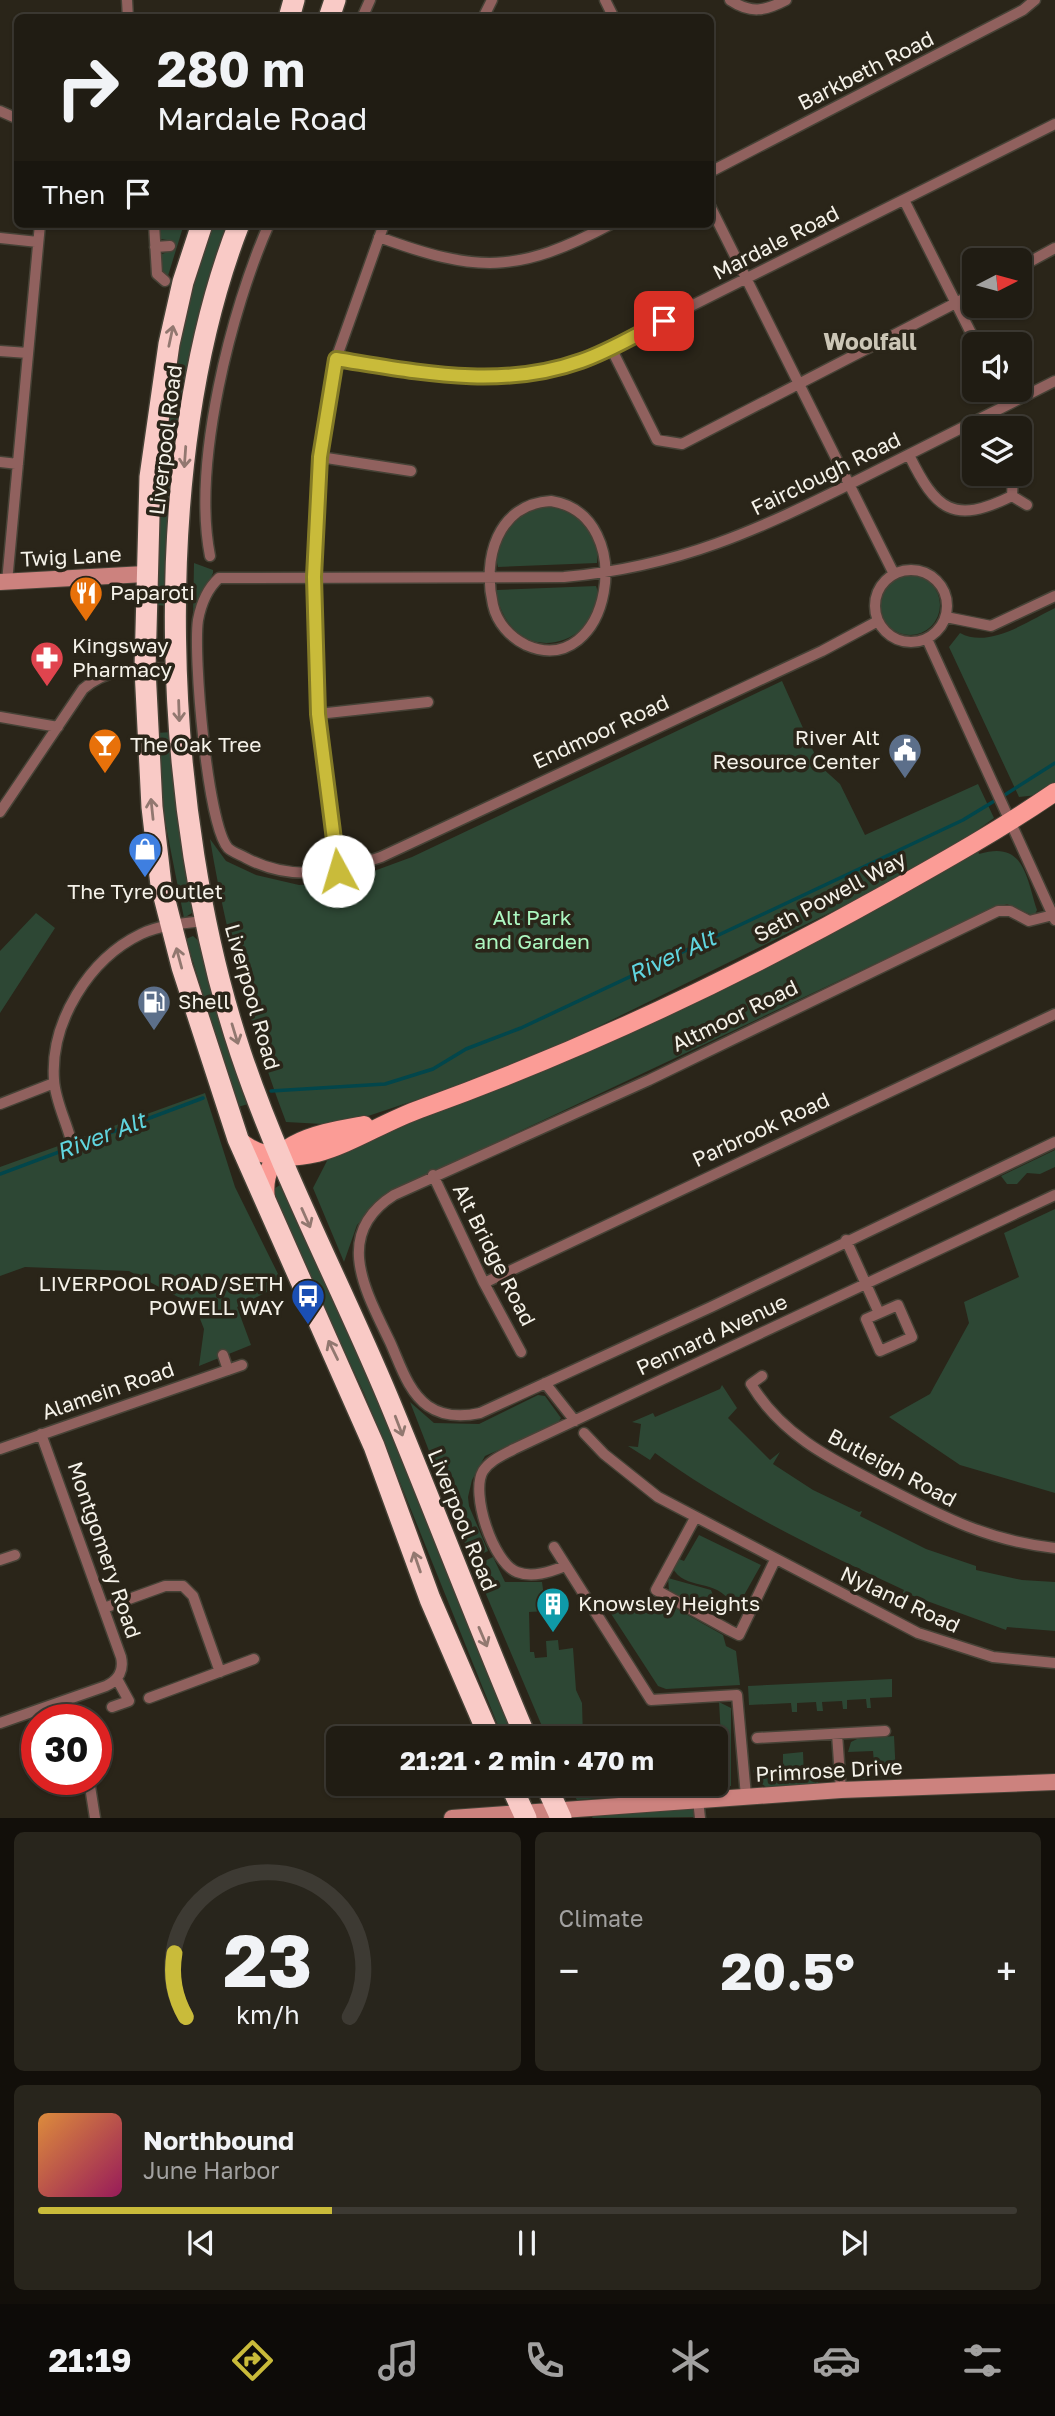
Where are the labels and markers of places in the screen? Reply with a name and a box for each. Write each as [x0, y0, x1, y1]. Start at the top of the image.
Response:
pin [634, 291, 694, 351]
restaurant icon: Paparoti [67, 574, 105, 623]
place label: Paparoti [110, 579, 195, 605]
place label: Kingsway Pharmacy [72, 632, 172, 682]
pharmacy icon: Kingsway Pharmacy [28, 639, 66, 688]
place label: River Alt Resource Center [713, 724, 880, 774]
bar icon: The Oak Tree [86, 726, 124, 775]
place label: The Oak Tree [130, 731, 261, 757]
public building icon: River Alt Resource Center [886, 731, 924, 780]
shop icon: The Tyre Outlet [126, 830, 164, 879]
place label: The Tyre Outlet [67, 878, 223, 904]
fuel station icon: Shell [135, 983, 173, 1032]
place label: Shell [178, 988, 230, 1014]
place label: LIVERPOOL ROAD/SETH POWELL WAY [39, 1270, 285, 1320]
bus stop icon: LIVERPOOL ROAD/SETH POWELL WAY [289, 1277, 327, 1326]
building icon: Knowsley Heights [534, 1585, 572, 1634]
place label: Knowsley Heights [578, 1590, 760, 1616]

